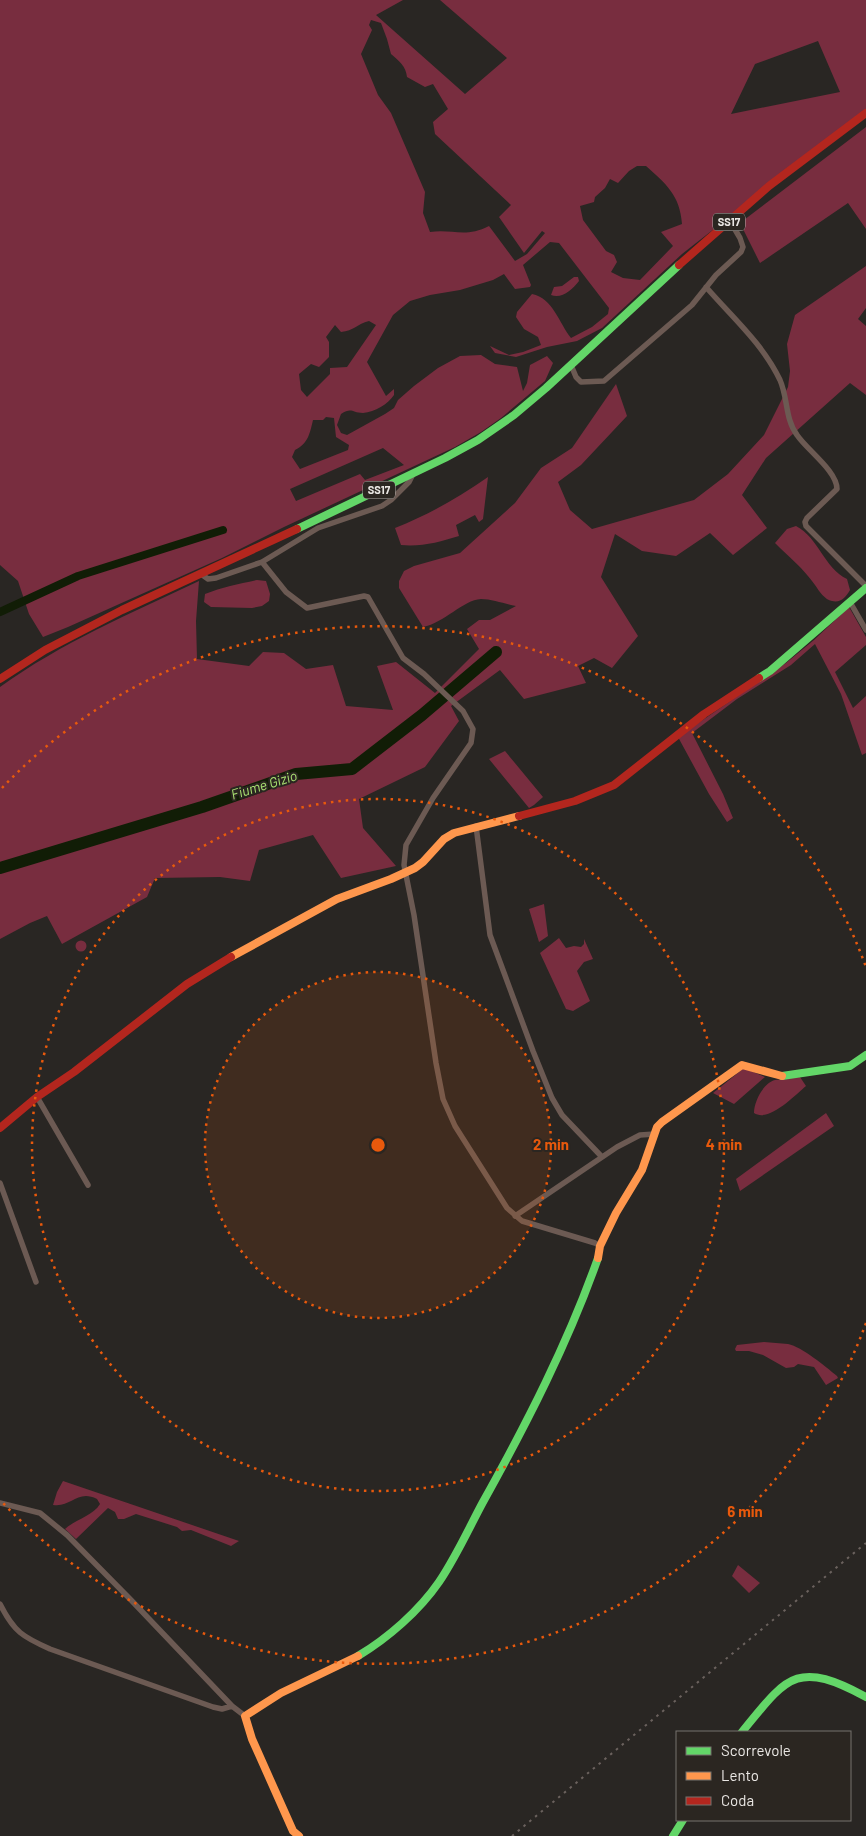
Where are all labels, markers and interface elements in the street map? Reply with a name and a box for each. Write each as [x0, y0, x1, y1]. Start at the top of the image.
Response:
road number: SS17 [713, 213, 745, 230]
road number: SS17 [363, 482, 395, 498]
water label: Fiume Gizio [229, 766, 299, 803]
text: 2 min [533, 1135, 569, 1153]
text: 4 min [706, 1135, 742, 1153]
centre of rings [369, 1136, 387, 1154]
text: 6 min [727, 1502, 763, 1520]
legend [676, 1731, 851, 1821]
text: Scorrevole [721, 1741, 791, 1759]
text: Lento [721, 1766, 759, 1784]
text: Coda [721, 1791, 754, 1809]

